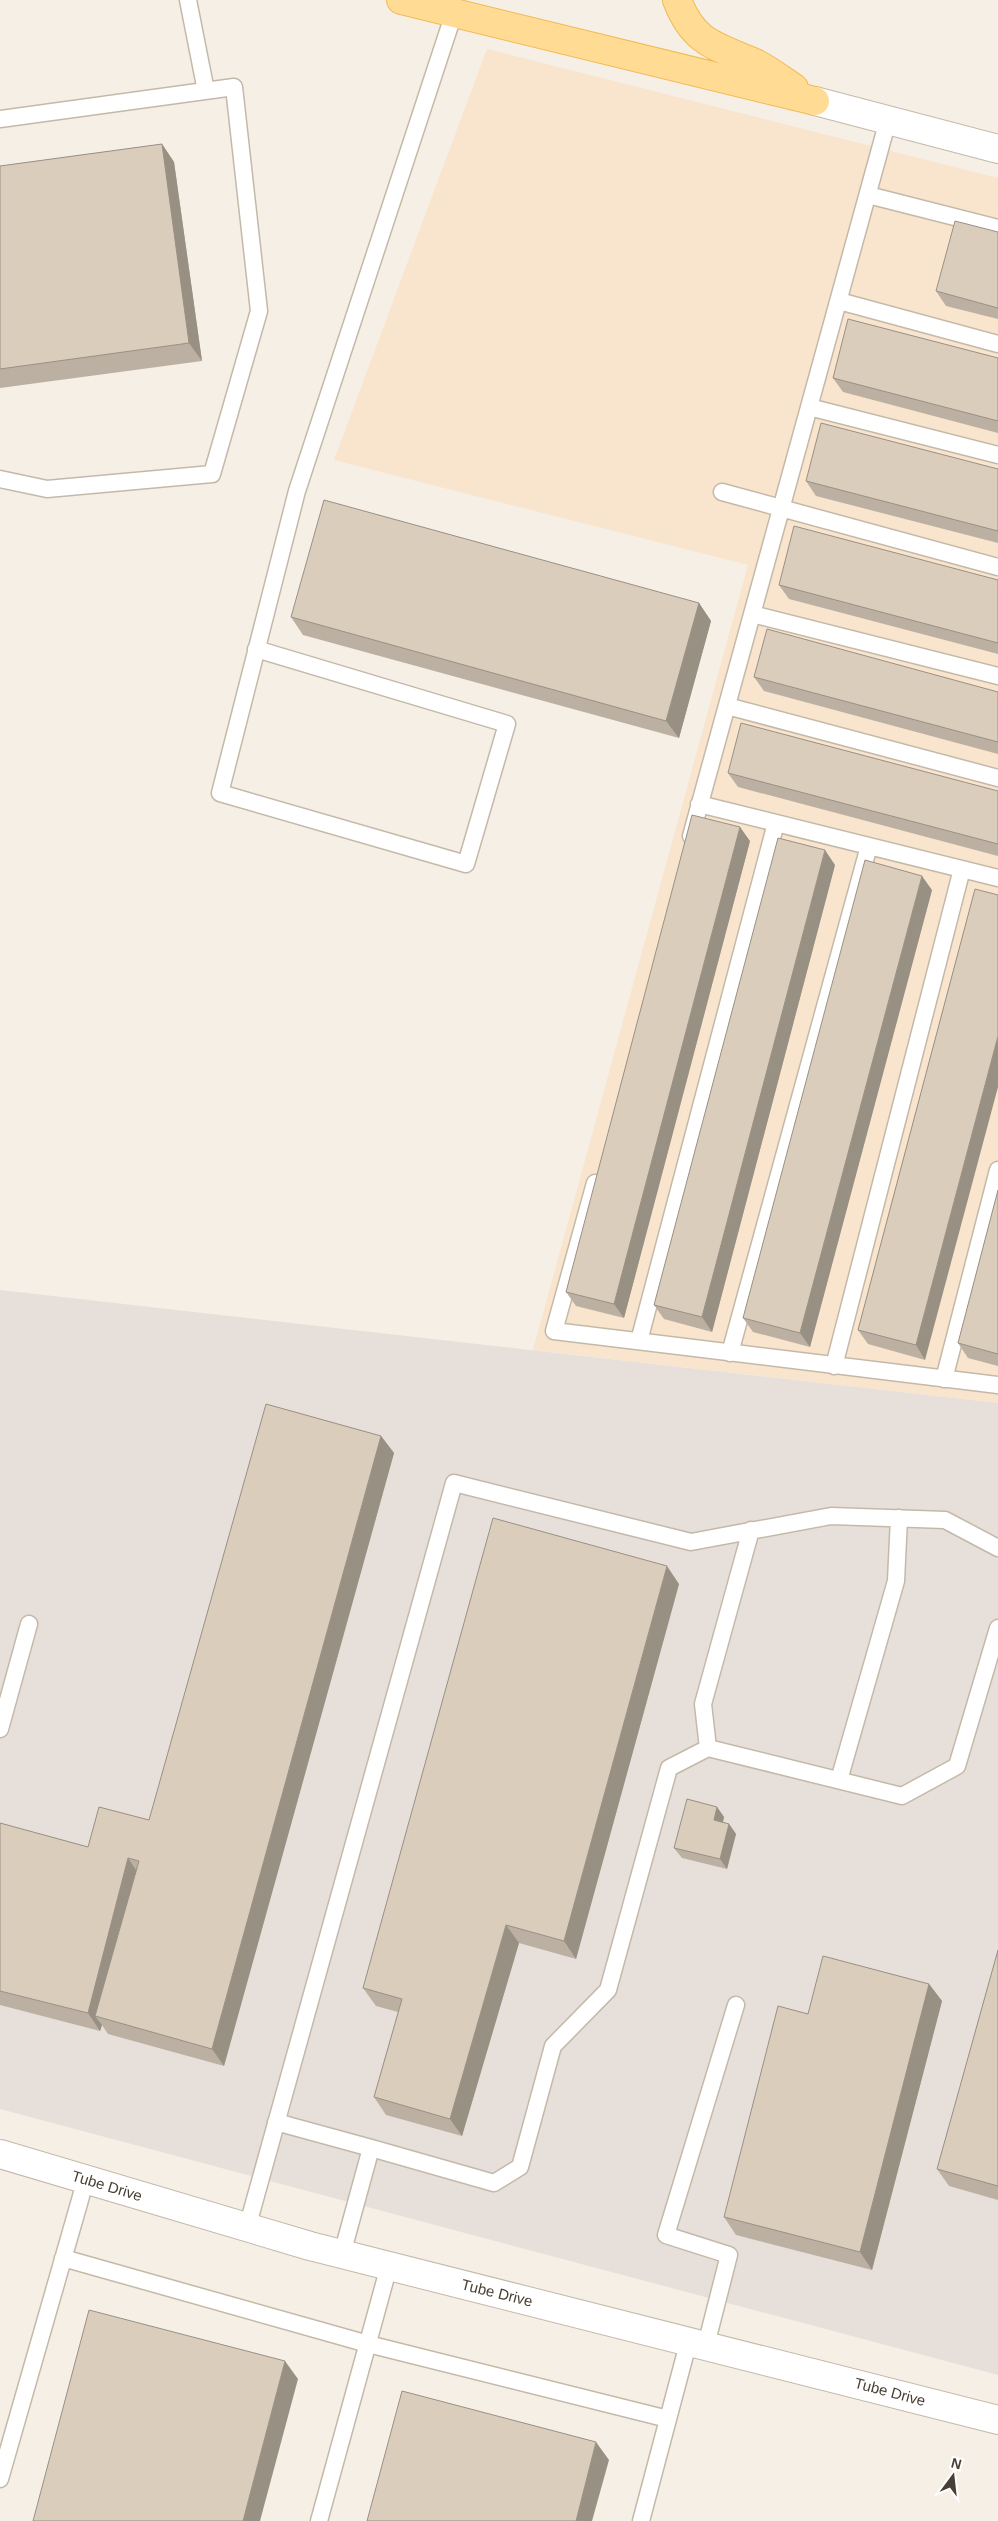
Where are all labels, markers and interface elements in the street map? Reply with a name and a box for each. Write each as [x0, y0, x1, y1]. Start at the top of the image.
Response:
street label: Tube Drive [70, 2167, 144, 2204]
street label: Tube Drive [460, 2275, 535, 2310]
street label: Tube Drive [853, 2374, 927, 2409]
north arrow [928, 2451, 978, 2501]
text: N [949, 2454, 963, 2472]

